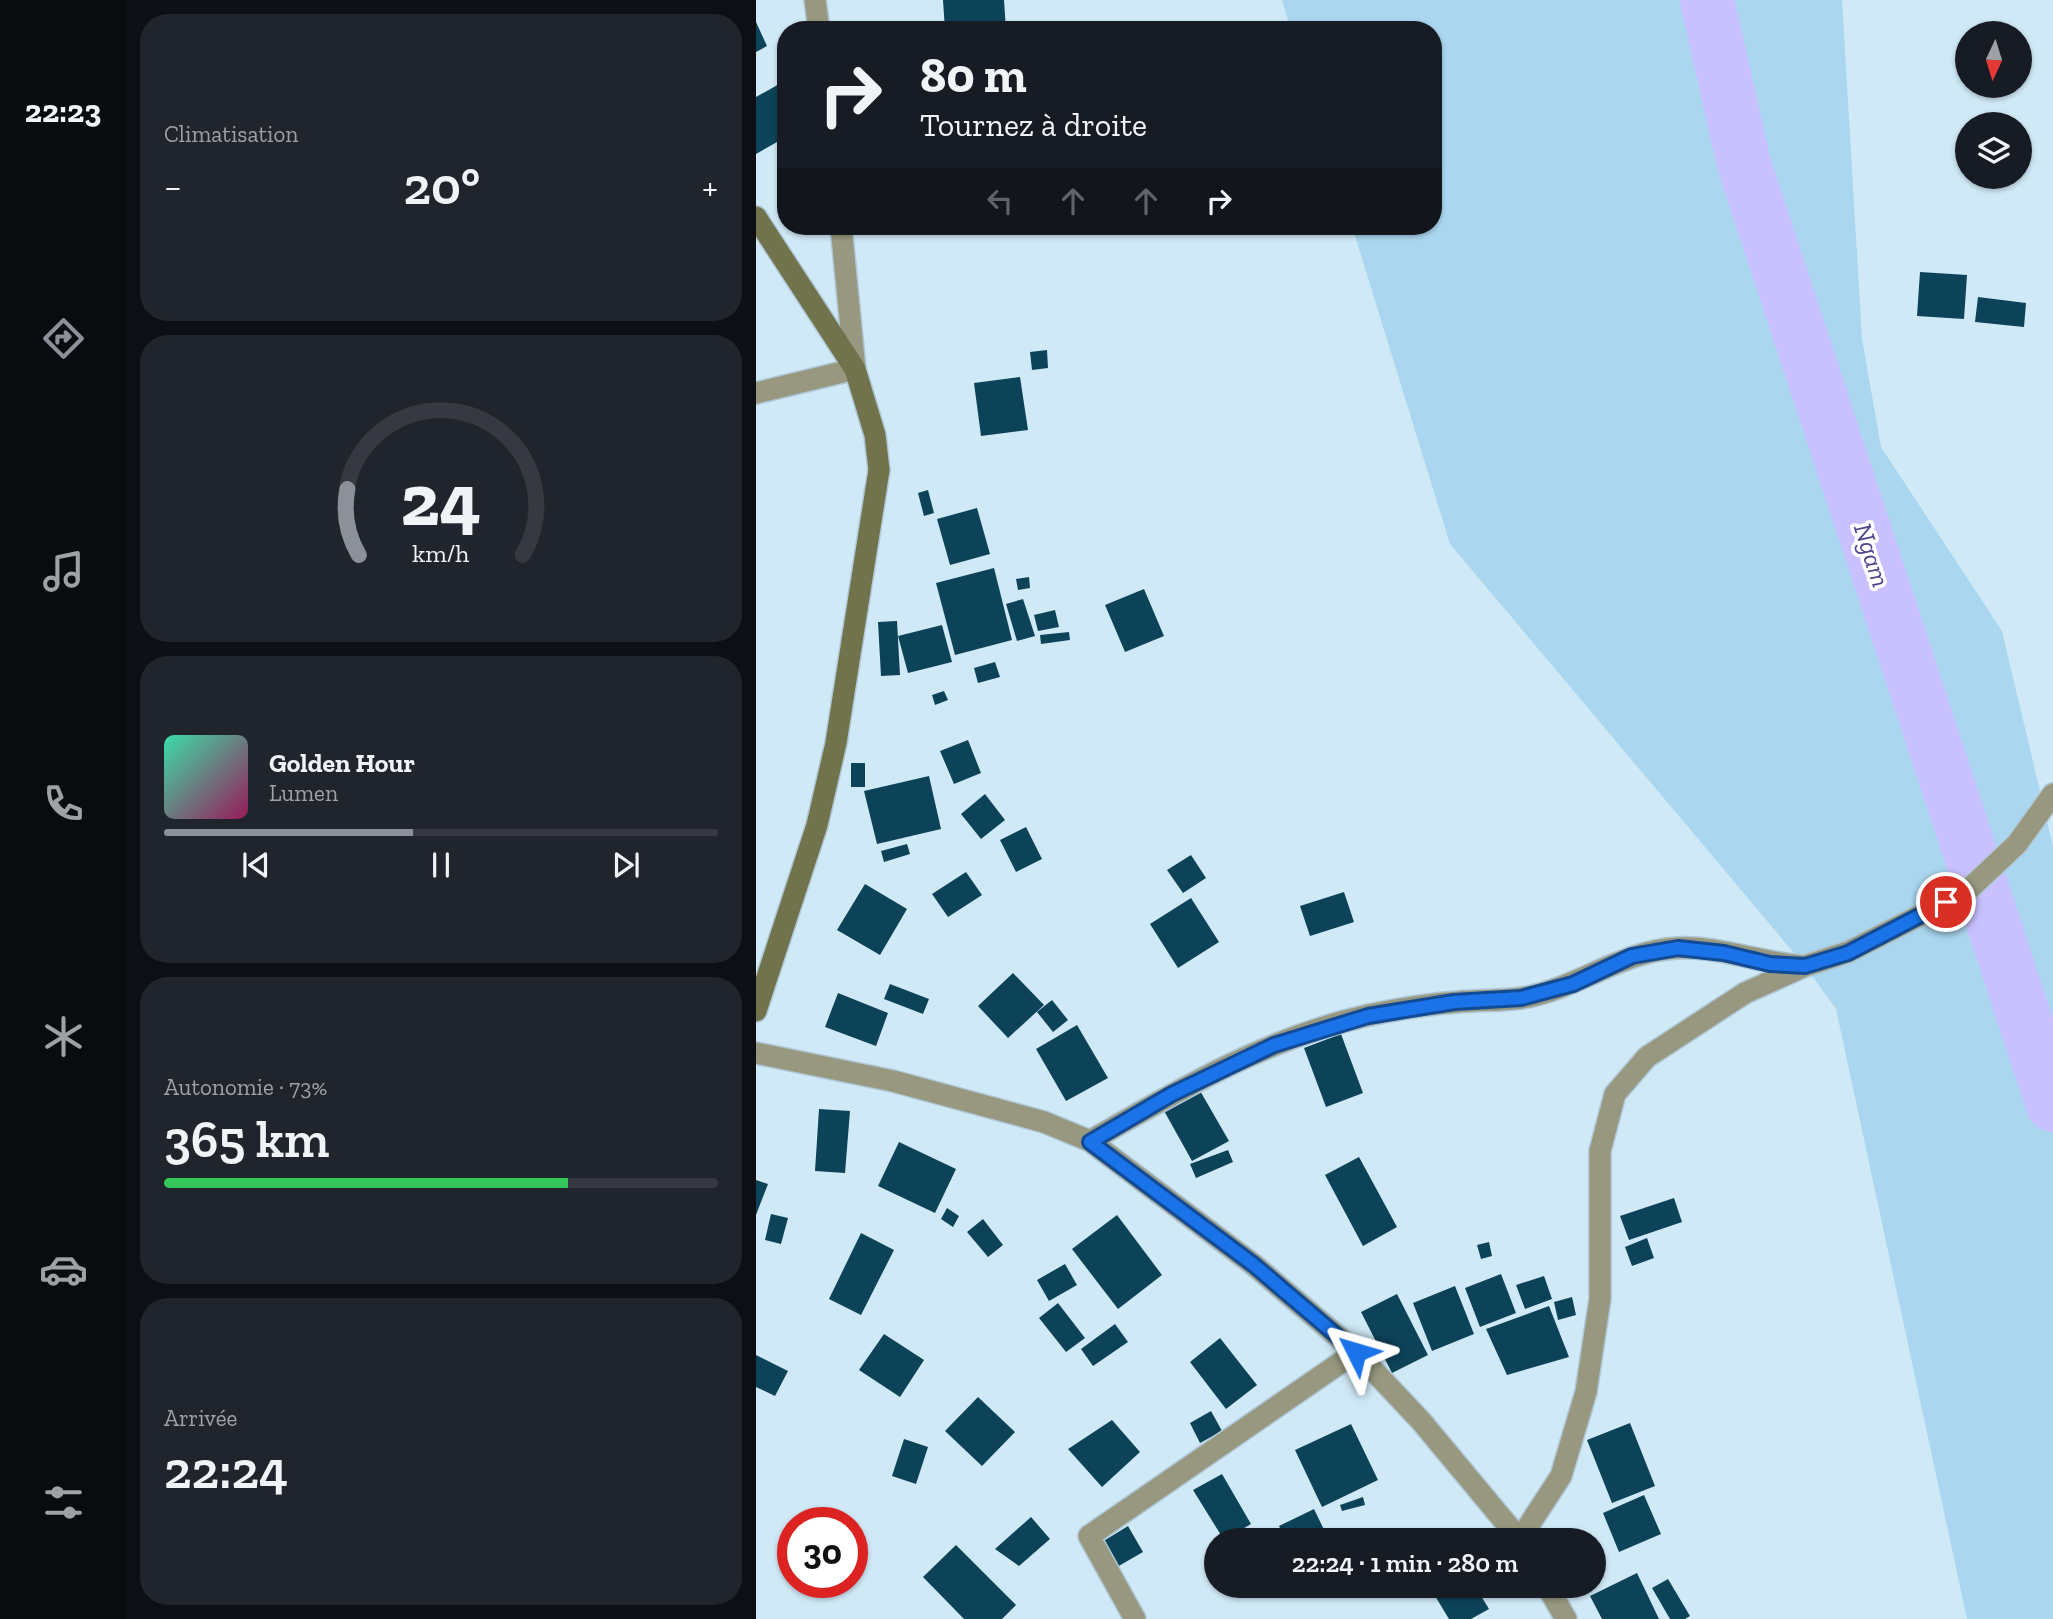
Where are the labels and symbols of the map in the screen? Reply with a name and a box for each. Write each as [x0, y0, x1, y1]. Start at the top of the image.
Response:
north arrow [1955, 21, 2032, 98]
water label: Ngam [1847, 519, 1897, 591]
pin [1916, 872, 1976, 932]
position arrow [1319, 1315, 1393, 1389]
speed limit sign: 30 [777, 1507, 868, 1598]

